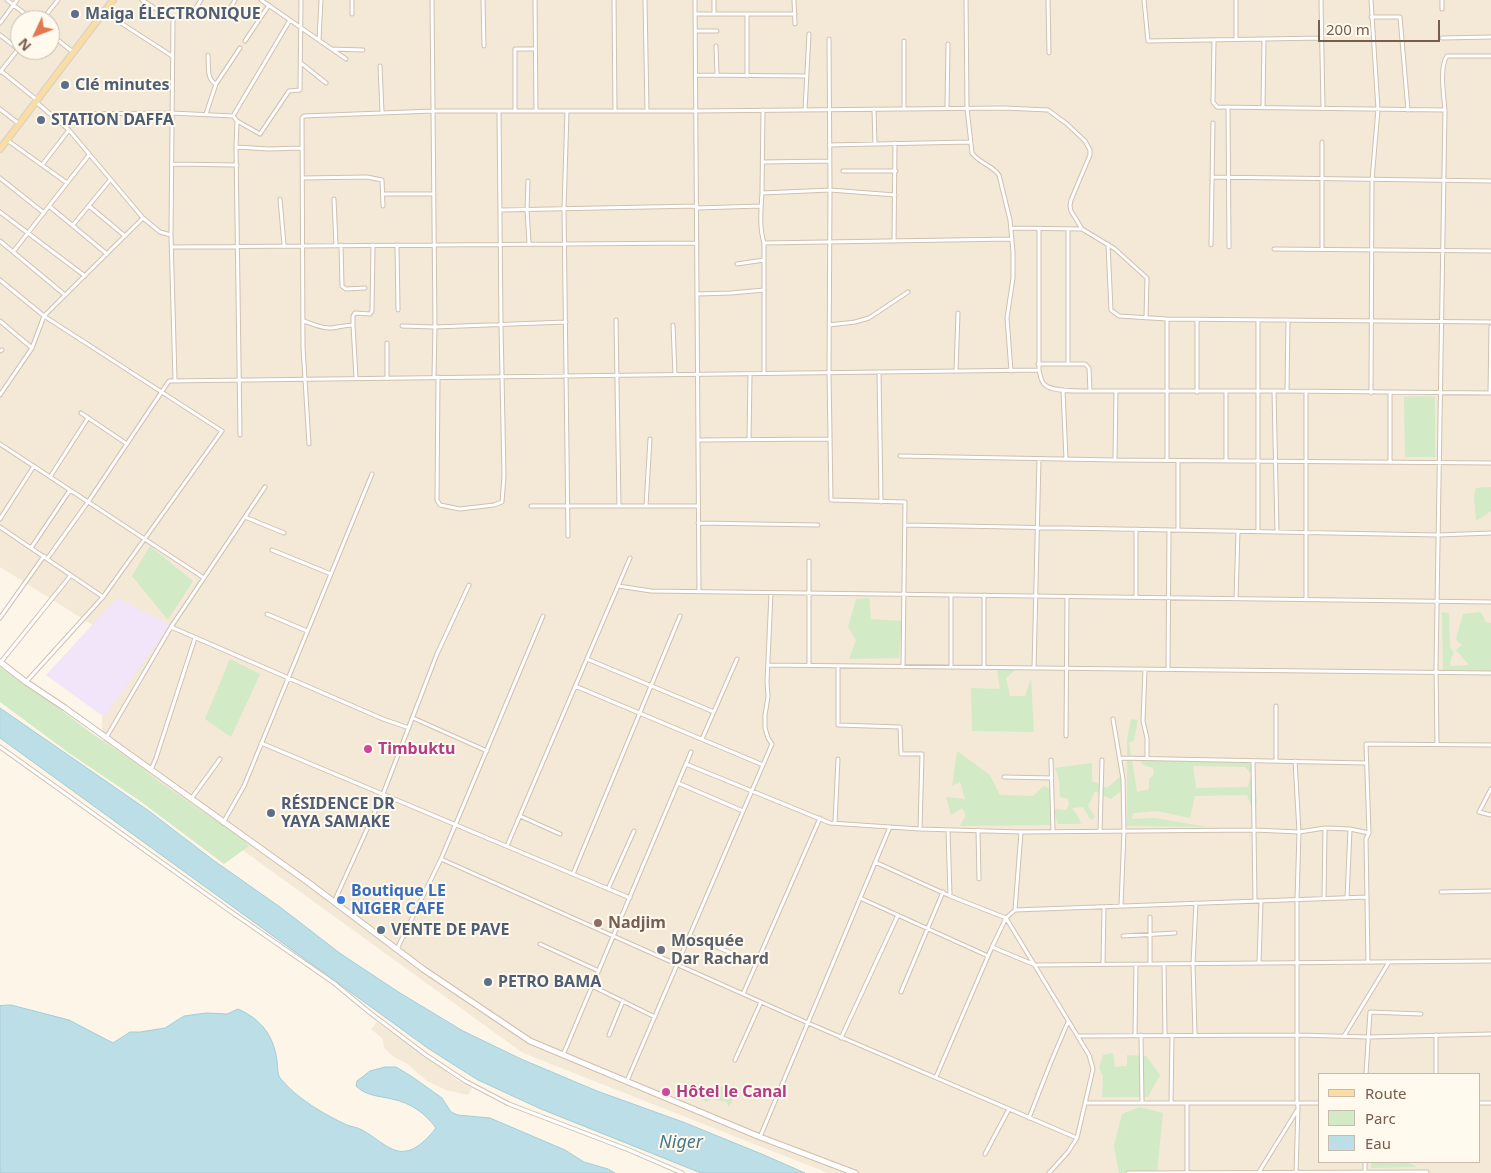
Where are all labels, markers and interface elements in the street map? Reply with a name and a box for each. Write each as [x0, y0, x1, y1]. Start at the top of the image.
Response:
place label: Maiga ÉLECTRONIQUE [85, 4, 261, 24]
marker: Maiga ÉLECTRONIQUE [69, 8, 81, 20]
north arrow [10, 10, 60, 60]
scale bar [1321, 10, 1444, 42]
text: 200 m [1326, 19, 1370, 39]
text: N [14, 34, 35, 56]
place label: Clé minutes [75, 75, 169, 95]
marker: Clé minutes [59, 79, 71, 91]
place label: STATION DAFFA [51, 110, 174, 130]
marker: STATION DAFFA [35, 114, 47, 126]
place label: Timbuktu [378, 739, 455, 759]
marker: Timbuktu [362, 743, 374, 755]
place label: RÉSIDENCE DR YAYA SAMAKE [281, 794, 395, 832]
marker: RÉSIDENCE DR YAYA SAMAKE [265, 807, 277, 819]
place label: Boutique LE NIGER CAFE [351, 881, 446, 919]
marker: Boutique LE NIGER CAFE [335, 894, 347, 906]
place label: Nadjim [608, 913, 666, 933]
marker: Nadjim [592, 917, 604, 929]
place label: VENTE DE PAVE [391, 920, 509, 940]
marker: VENTE DE PAVE [375, 924, 387, 936]
place label: Mosquée Dar Rachard [671, 931, 769, 969]
marker: Mosquée Dar Rachard [655, 944, 667, 956]
place label: PETRO BAMA [498, 972, 601, 992]
marker: PETRO BAMA [482, 976, 494, 988]
legend [1318, 1073, 1481, 1163]
place label: Hôtel le Canal [676, 1082, 787, 1102]
text: Route [1365, 1083, 1407, 1103]
marker: Hôtel le Canal [660, 1086, 672, 1098]
text: Parc [1365, 1108, 1396, 1128]
water label: Niger [659, 1132, 703, 1154]
text: Eau [1365, 1133, 1391, 1153]

